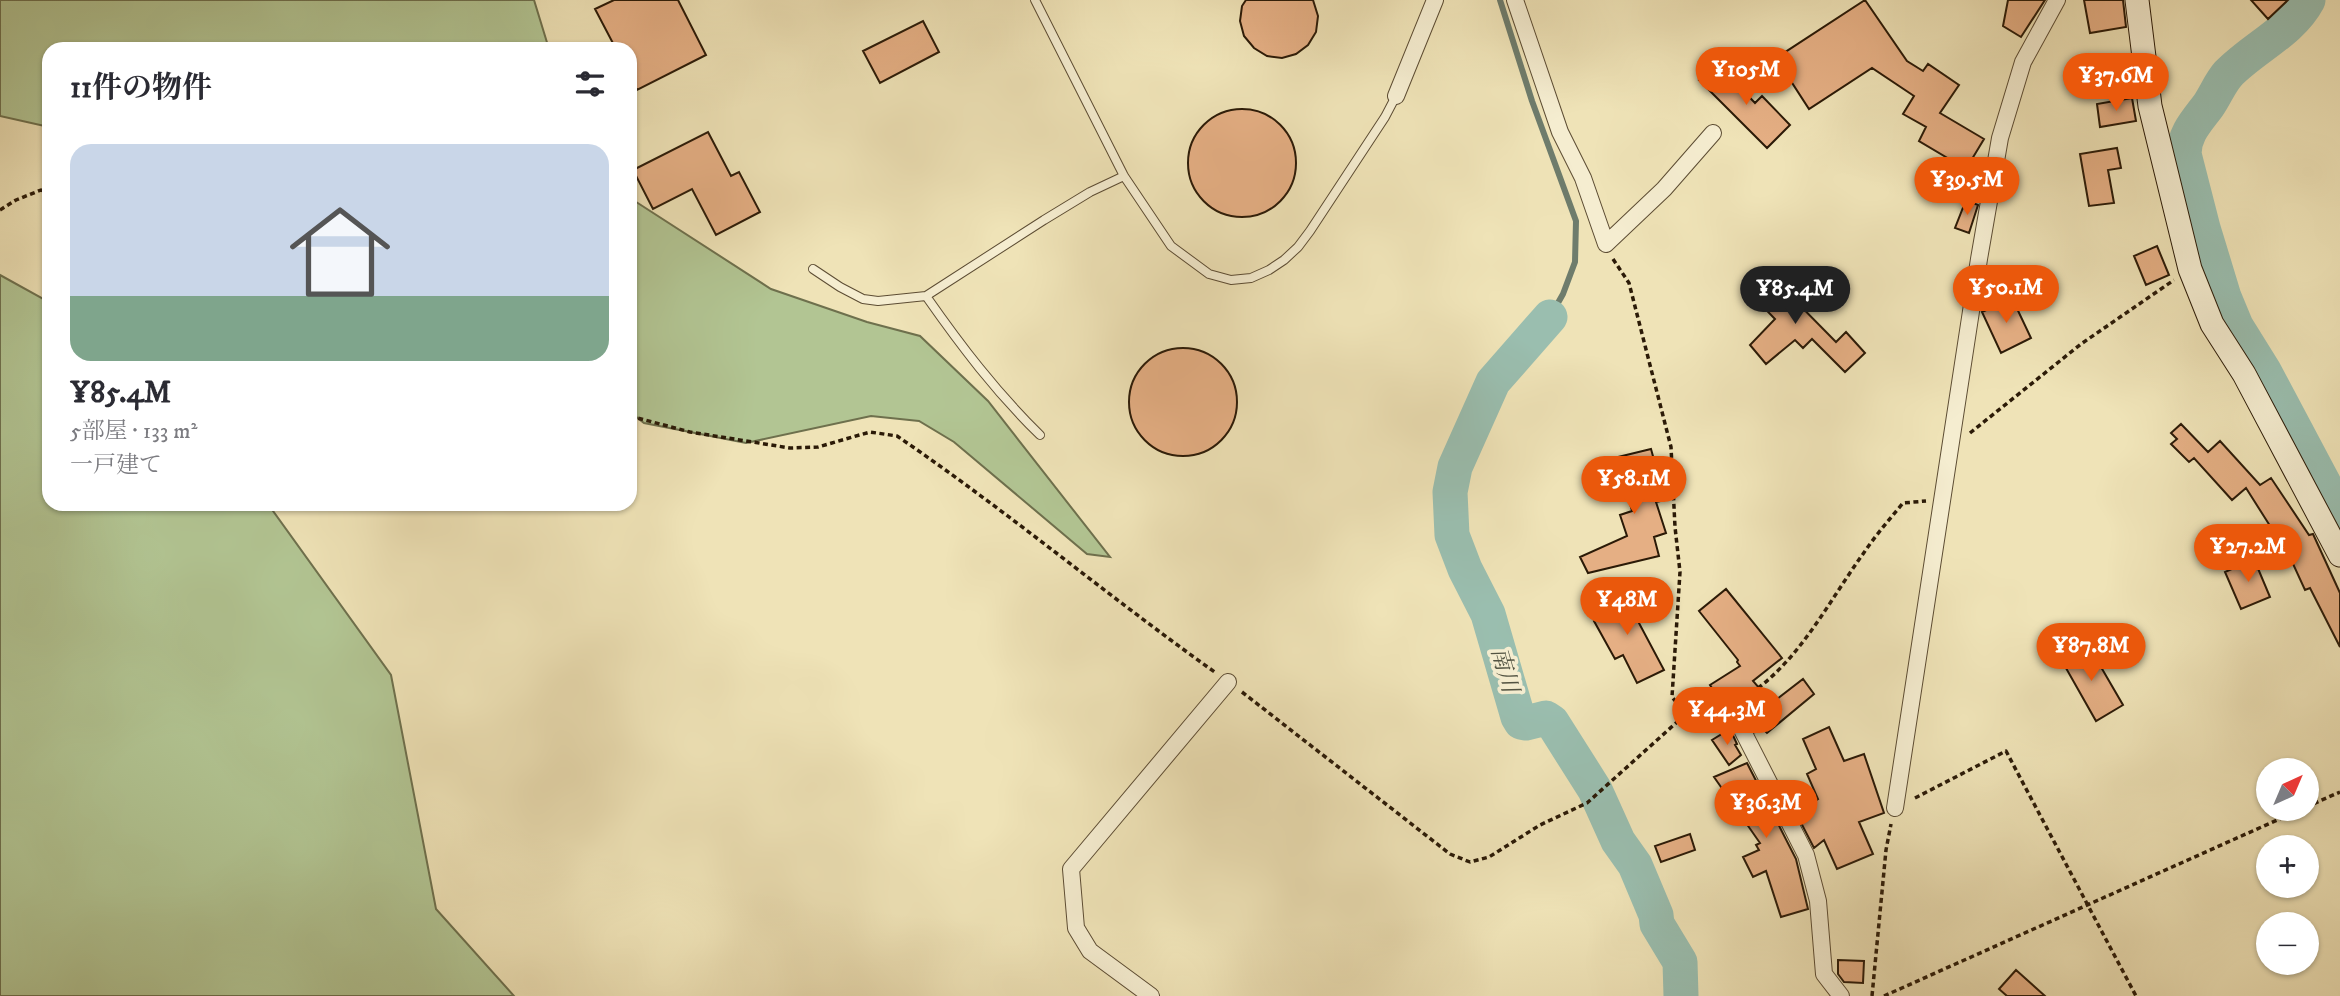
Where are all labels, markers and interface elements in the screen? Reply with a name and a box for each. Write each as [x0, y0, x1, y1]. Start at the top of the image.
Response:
pin: ¥105M [1697, 48, 1795, 107]
pin: ¥37.6M [2059, 54, 2173, 113]
text: ¥105M [1712, 55, 1780, 84]
text: ¥37.6M [2079, 61, 2153, 90]
icon: filters [571, 65, 609, 103]
text: 11件の物件 [70, 70, 212, 107]
pin: ¥39.5M [1910, 158, 2024, 217]
text: ¥39.5M [1930, 165, 2004, 194]
icon: home [277, 189, 403, 315]
pin: ¥85.4M [1738, 266, 1852, 326]
pin: ¥50.1M [1949, 266, 2063, 325]
text: ¥50.1M [1969, 273, 2043, 302]
text: ¥85.4M [1756, 274, 1834, 303]
text: ¥85.4M [70, 375, 171, 412]
text: 5部屋 · 133 m² [70, 417, 197, 446]
text: 一戸建て [70, 451, 162, 480]
pin: ¥58.1M [1577, 456, 1691, 516]
text: ¥58.1M [1597, 464, 1671, 493]
pin: ¥27.2M [2191, 524, 2305, 584]
text: ¥27.2M [2210, 532, 2286, 561]
pin: ¥48M [1586, 578, 1668, 637]
text: ¥48M [1596, 585, 1658, 614]
pin: ¥87.8M [2034, 624, 2148, 683]
text: ¥87.8M [2053, 631, 2129, 660]
water label: 南川 [1484, 644, 1525, 699]
pin: ¥44.3M [1670, 688, 1784, 747]
text: ¥44.3M [1688, 695, 1766, 724]
north arrow [2256, 758, 2319, 821]
map controls [2256, 758, 2319, 975]
pin: ¥36.3M [1709, 780, 1823, 840]
text: ¥36.3M [1730, 788, 1802, 817]
button: + [2256, 835, 2319, 898]
button: − [2256, 912, 2319, 975]

